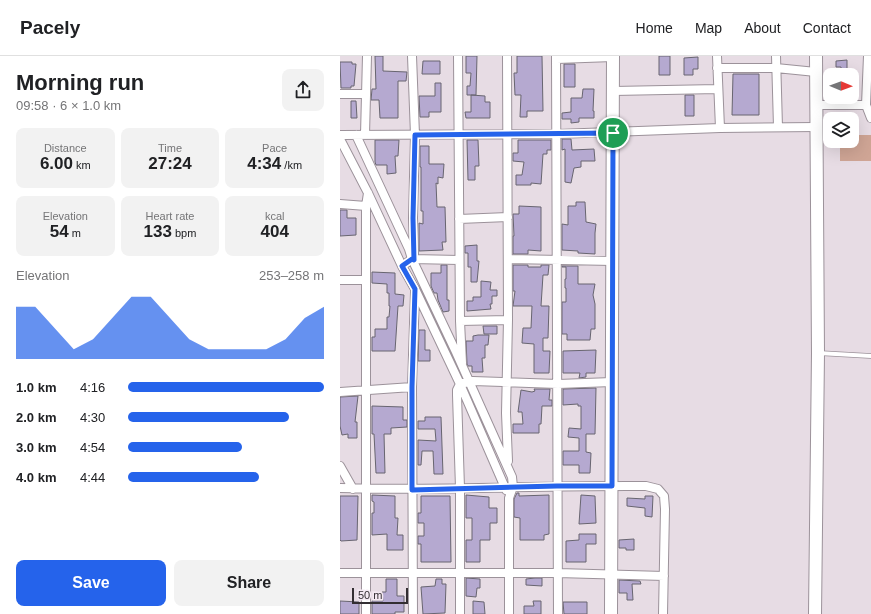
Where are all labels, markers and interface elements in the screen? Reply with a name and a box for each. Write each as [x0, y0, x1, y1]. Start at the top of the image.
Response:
text: Pacely [20, 17, 80, 38]
text: Home [636, 20, 673, 36]
text: Map [695, 20, 722, 36]
text: About [744, 20, 781, 36]
text: Contact [803, 20, 851, 36]
north arrow [823, 68, 859, 104]
map controls [823, 68, 859, 148]
button: share [282, 69, 324, 111]
text: Morning run [16, 70, 144, 95]
text: 09:58 · 6 × 1.0 km [16, 98, 121, 113]
button: layers [823, 112, 859, 148]
pin [596, 116, 630, 150]
icon: arrive [602, 122, 624, 144]
text: Distance [44, 142, 87, 154]
text: Time [158, 142, 182, 154]
text: Pace [262, 142, 287, 154]
text: 6.00 [40, 154, 73, 173]
text: 27:24 [148, 154, 192, 173]
text: 4:34 [247, 154, 281, 173]
text: km [73, 159, 91, 171]
text: /km [281, 159, 302, 171]
text: Elevation [43, 210, 88, 222]
text: Heart rate [146, 210, 194, 222]
text: kcal [265, 210, 284, 222]
text: 54 [50, 222, 69, 241]
text: 133 [144, 222, 172, 241]
text: 404 [260, 222, 289, 241]
text: m [69, 227, 81, 239]
text: bpm [172, 227, 196, 239]
text: Elevation [16, 268, 69, 283]
text: 253–258 m [259, 268, 324, 283]
text: 1.0 km [16, 380, 56, 395]
text: 4:16 [80, 380, 105, 395]
text: 2.0 km [16, 410, 56, 425]
text: 4:30 [80, 410, 105, 425]
text: 3.0 km [16, 440, 56, 455]
text: 4:54 [80, 440, 105, 455]
text: 4.0 km [16, 470, 56, 485]
text: 4:44 [80, 470, 105, 485]
button: Save [16, 560, 166, 606]
button: Share [174, 560, 324, 606]
scale bar [352, 586, 408, 605]
text: 50 m [358, 589, 382, 601]

